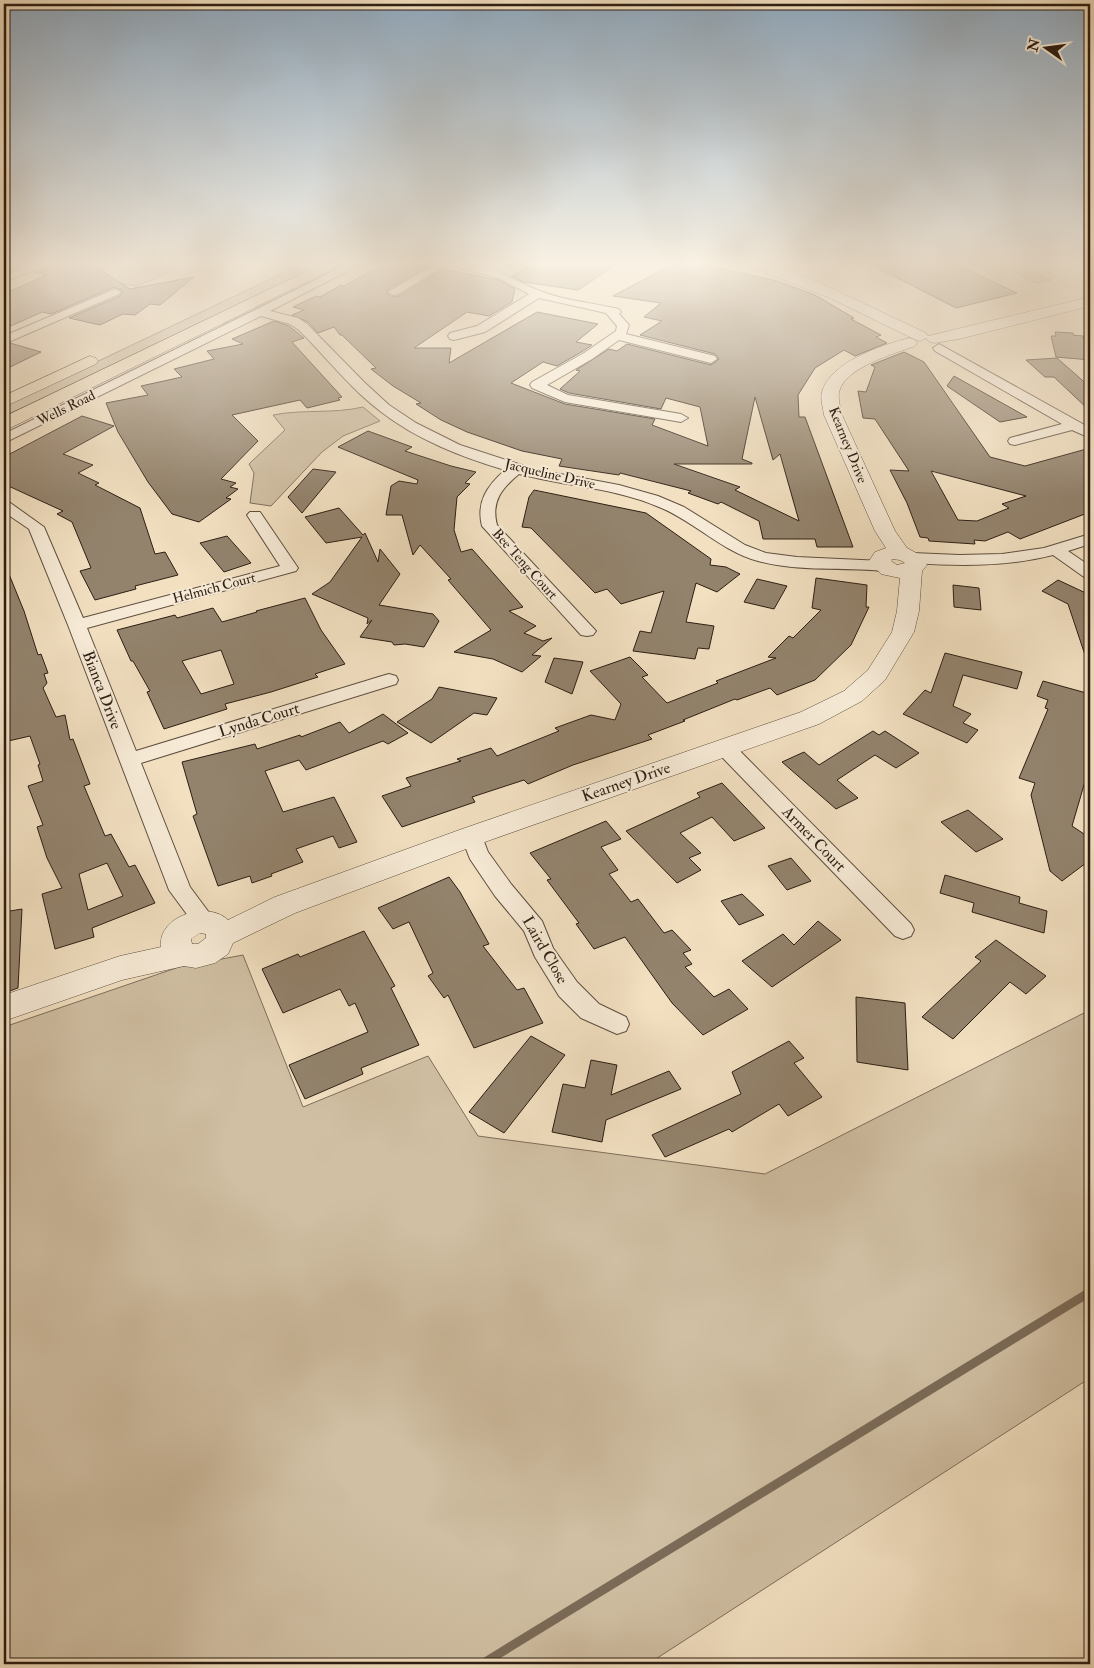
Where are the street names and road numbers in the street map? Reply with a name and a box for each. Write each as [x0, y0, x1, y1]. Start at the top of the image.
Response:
street label: Wells Road [33, 386, 98, 430]
street label: Kearney Drive [824, 404, 871, 486]
street label: Jacqueline Drive [502, 455, 597, 493]
street label: Bee Teng Court [489, 525, 562, 603]
street label: Helmich Court [171, 569, 258, 607]
street label: Bianca Drive [78, 648, 126, 732]
street label: Lynda Court [216, 698, 302, 742]
street label: Kearney Drive [579, 757, 673, 806]
street label: Armer Court [777, 801, 850, 876]
street label: Laird Close [518, 912, 573, 988]

